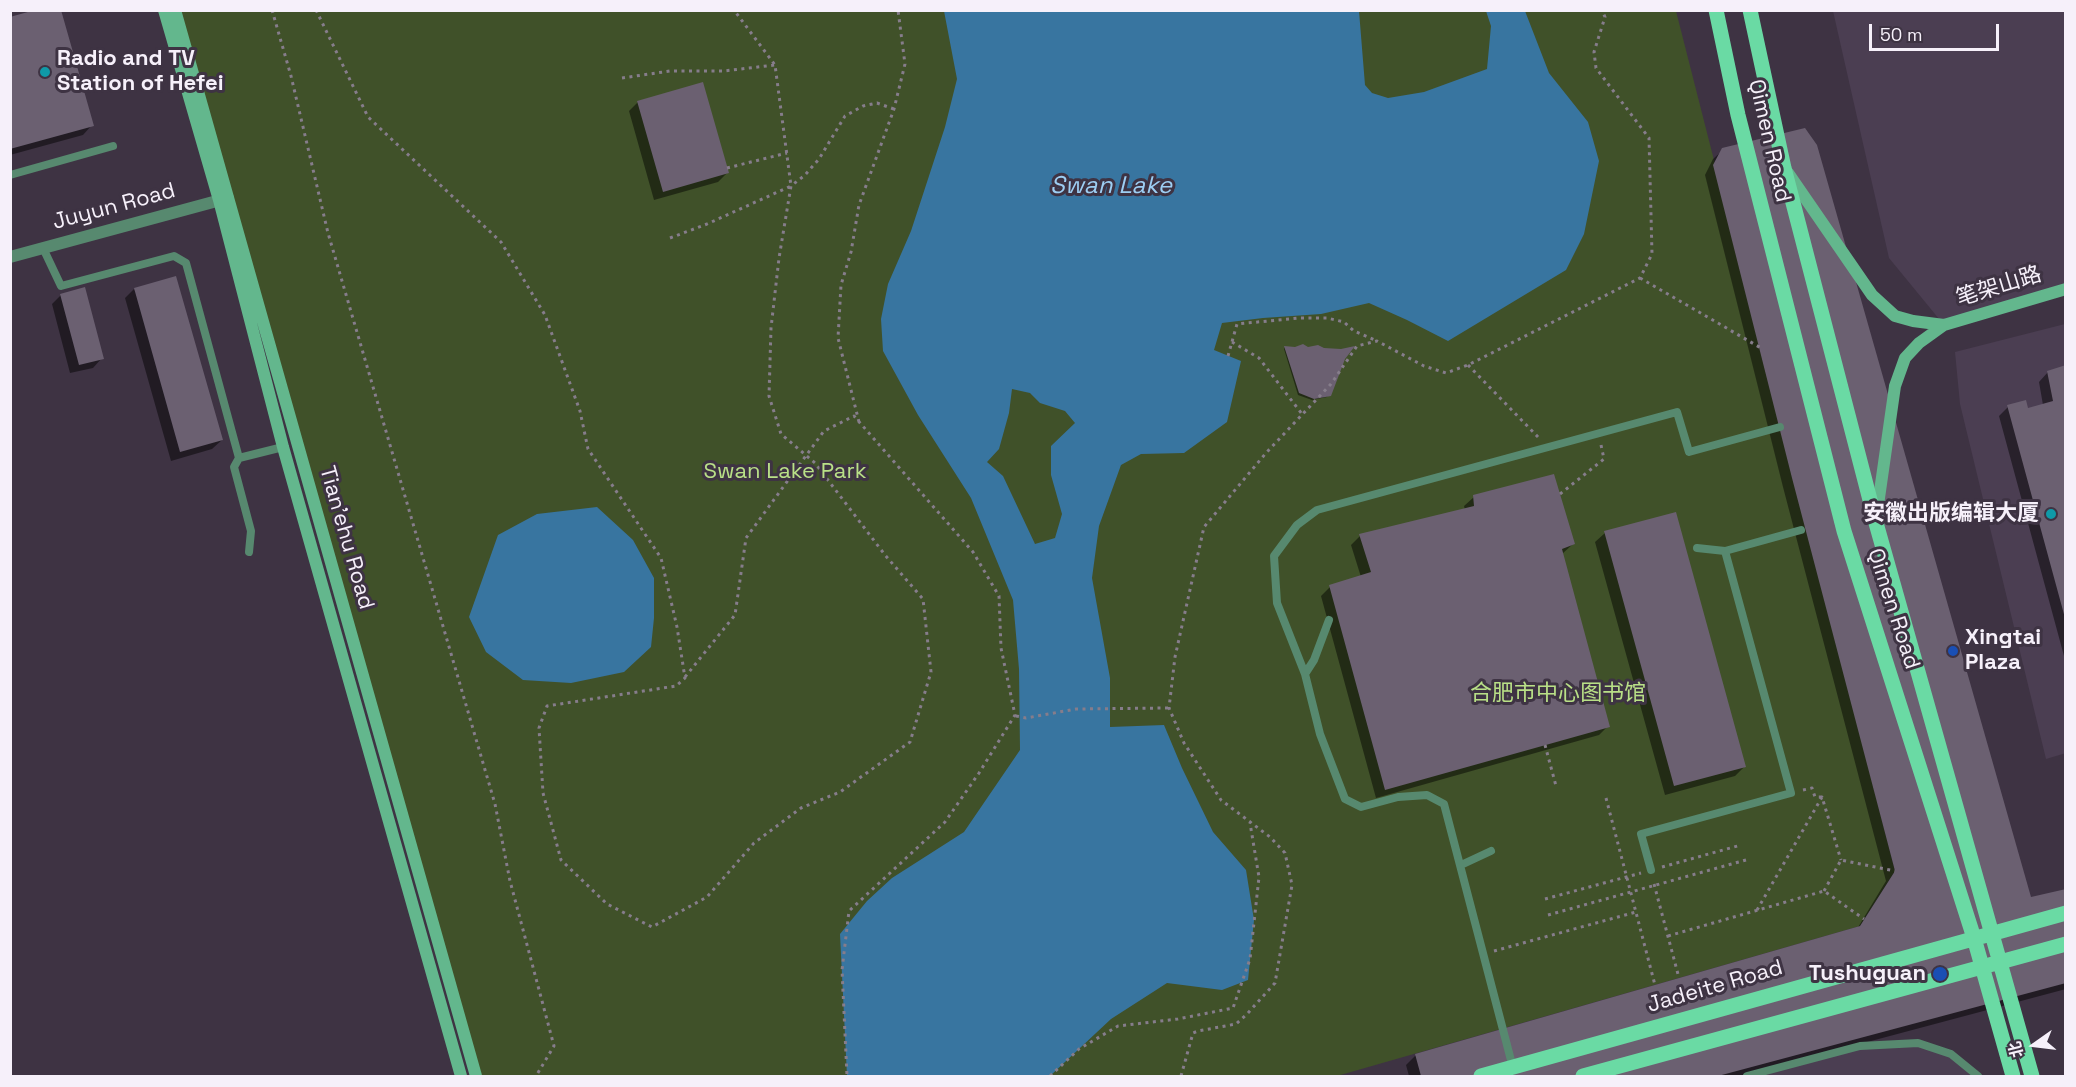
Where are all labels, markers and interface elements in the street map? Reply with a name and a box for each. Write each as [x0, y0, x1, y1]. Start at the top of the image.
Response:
scale bar [1872, 12, 2002, 50]
text: 50 m [1880, 23, 1922, 46]
place label: Radio and TV Station of Hefei [57, 46, 224, 98]
marker: Radio and TV Station of Hefei [38, 65, 52, 79]
street label: Qimen Road [1742, 77, 1796, 205]
water label: Swan Lake [1050, 172, 1172, 200]
street label: Juyun Road [50, 178, 178, 236]
street label: 笔架山路 [1953, 262, 2045, 312]
park label: Swan Lake Park [703, 459, 867, 485]
street label: Tian'ehu Road [313, 463, 379, 613]
place label: 安徽出版编辑大厦 [1863, 501, 2039, 527]
marker: 安徽出版编辑大厦 [2044, 507, 2058, 521]
street label: Qimen Road [1861, 545, 1925, 673]
place label: Xingtai Plaza [1965, 625, 2041, 676]
marker: Xingtai Plaza [1946, 644, 1960, 658]
park label: 合肥市中心图书馆 [1470, 681, 1646, 707]
street label: Jadeite Road [1644, 955, 1786, 1019]
place label: Tushuguan [1809, 961, 1926, 987]
marker: Tushuguan [1931, 965, 1949, 983]
north arrow [2004, 1015, 2064, 1075]
text: 北 [2004, 1039, 2028, 1060]

